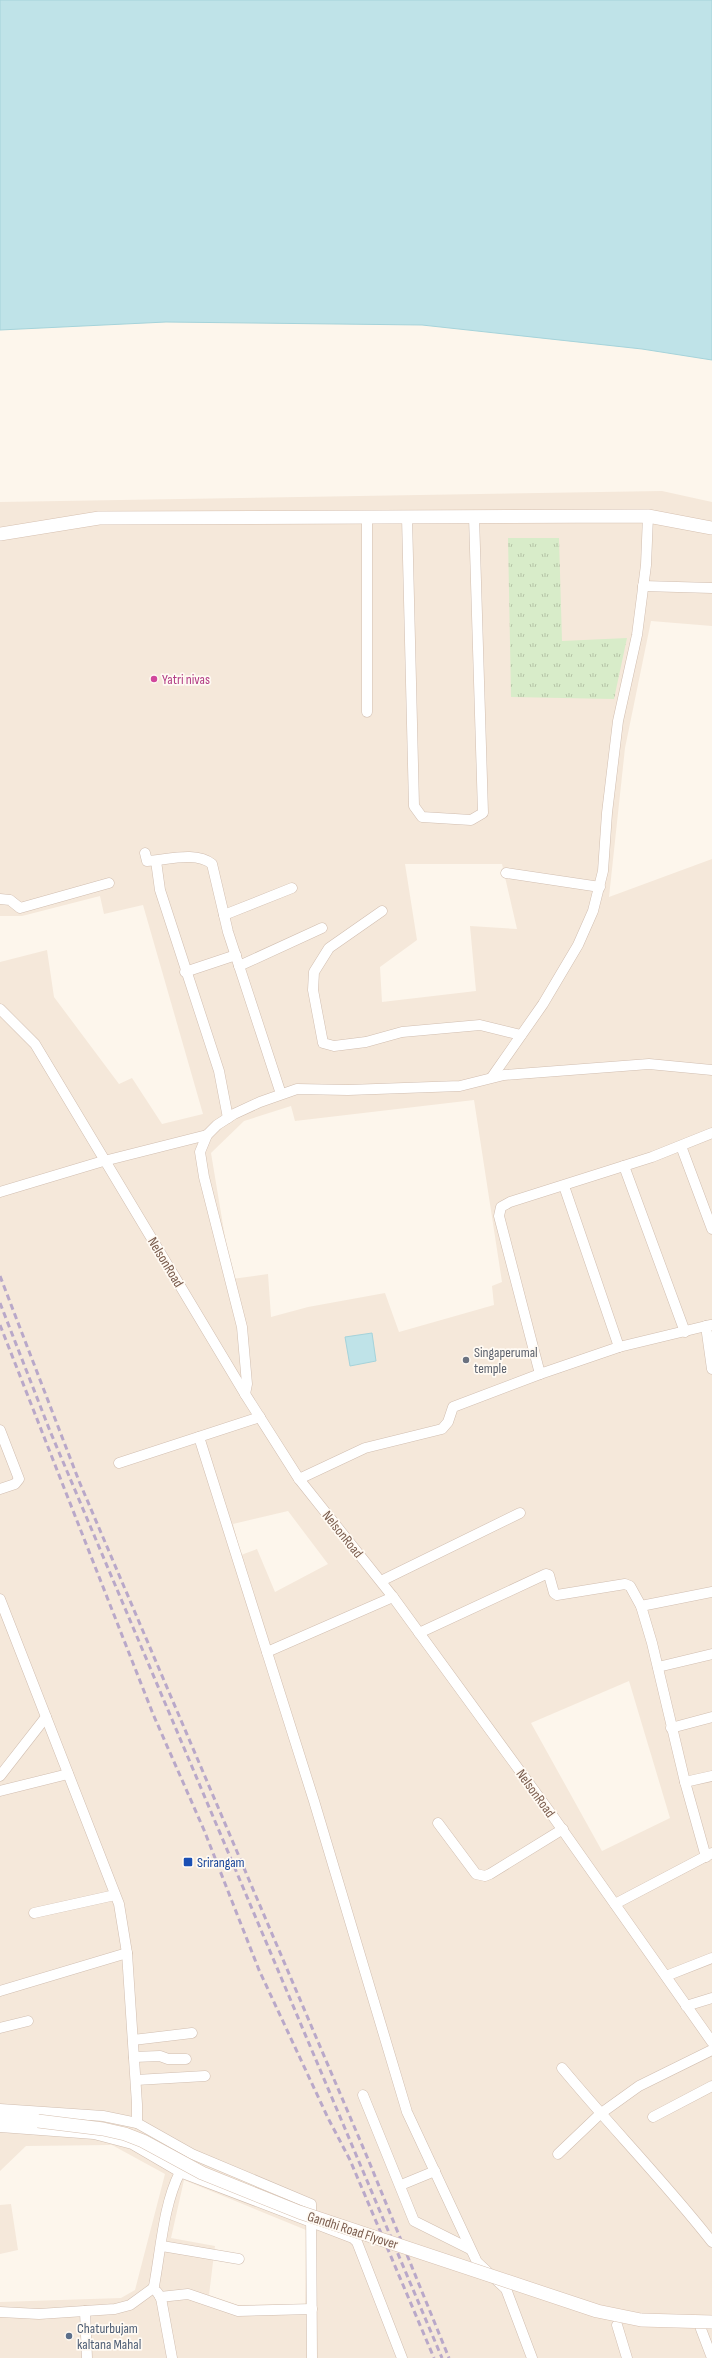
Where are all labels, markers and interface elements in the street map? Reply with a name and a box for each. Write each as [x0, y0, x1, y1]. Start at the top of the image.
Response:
place label: Yatri nivas [162, 671, 210, 688]
marker: Yatri nivas [149, 674, 159, 684]
street label: NelsonRoad [144, 1234, 187, 1291]
place label: Singaperumal temple [474, 1344, 538, 1377]
marker: Singaperumal temple [461, 1355, 471, 1365]
street label: NelsonRoad [319, 1507, 367, 1561]
street label: NelsonRoad [512, 1766, 559, 1821]
place label: Srirangam [197, 1854, 245, 1871]
marker: Srirangam [182, 1856, 194, 1868]
street label: Gandhi Road Flyover [305, 2208, 400, 2253]
place label: Chaturbujam kaltana Mahal [77, 2320, 141, 2353]
marker: Chaturbujam kaltana Mahal [64, 2331, 74, 2341]

